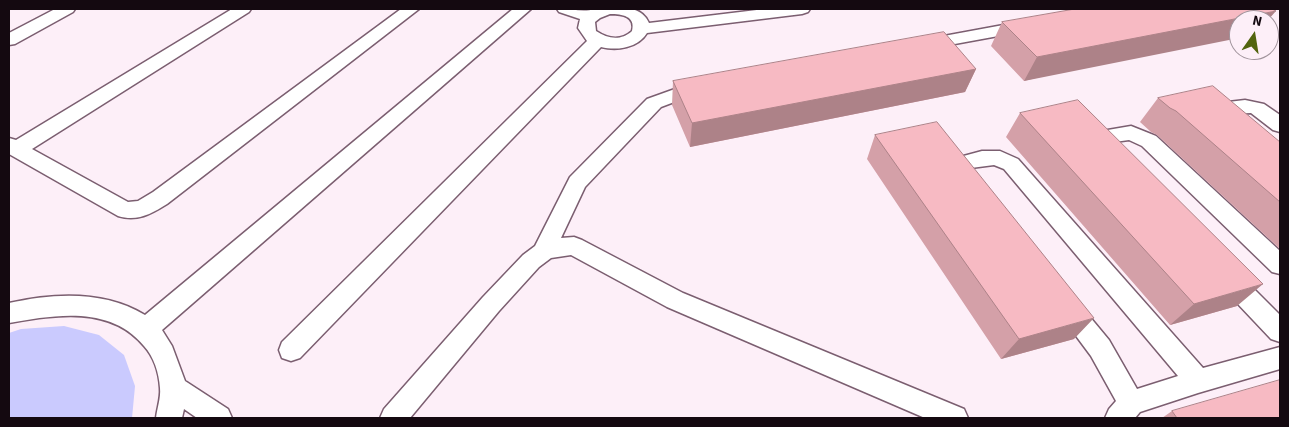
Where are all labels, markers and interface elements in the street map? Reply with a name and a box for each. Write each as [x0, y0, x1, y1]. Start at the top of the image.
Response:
north arrow [1229, 10, 1279, 60]
text: N [1250, 11, 1264, 32]

